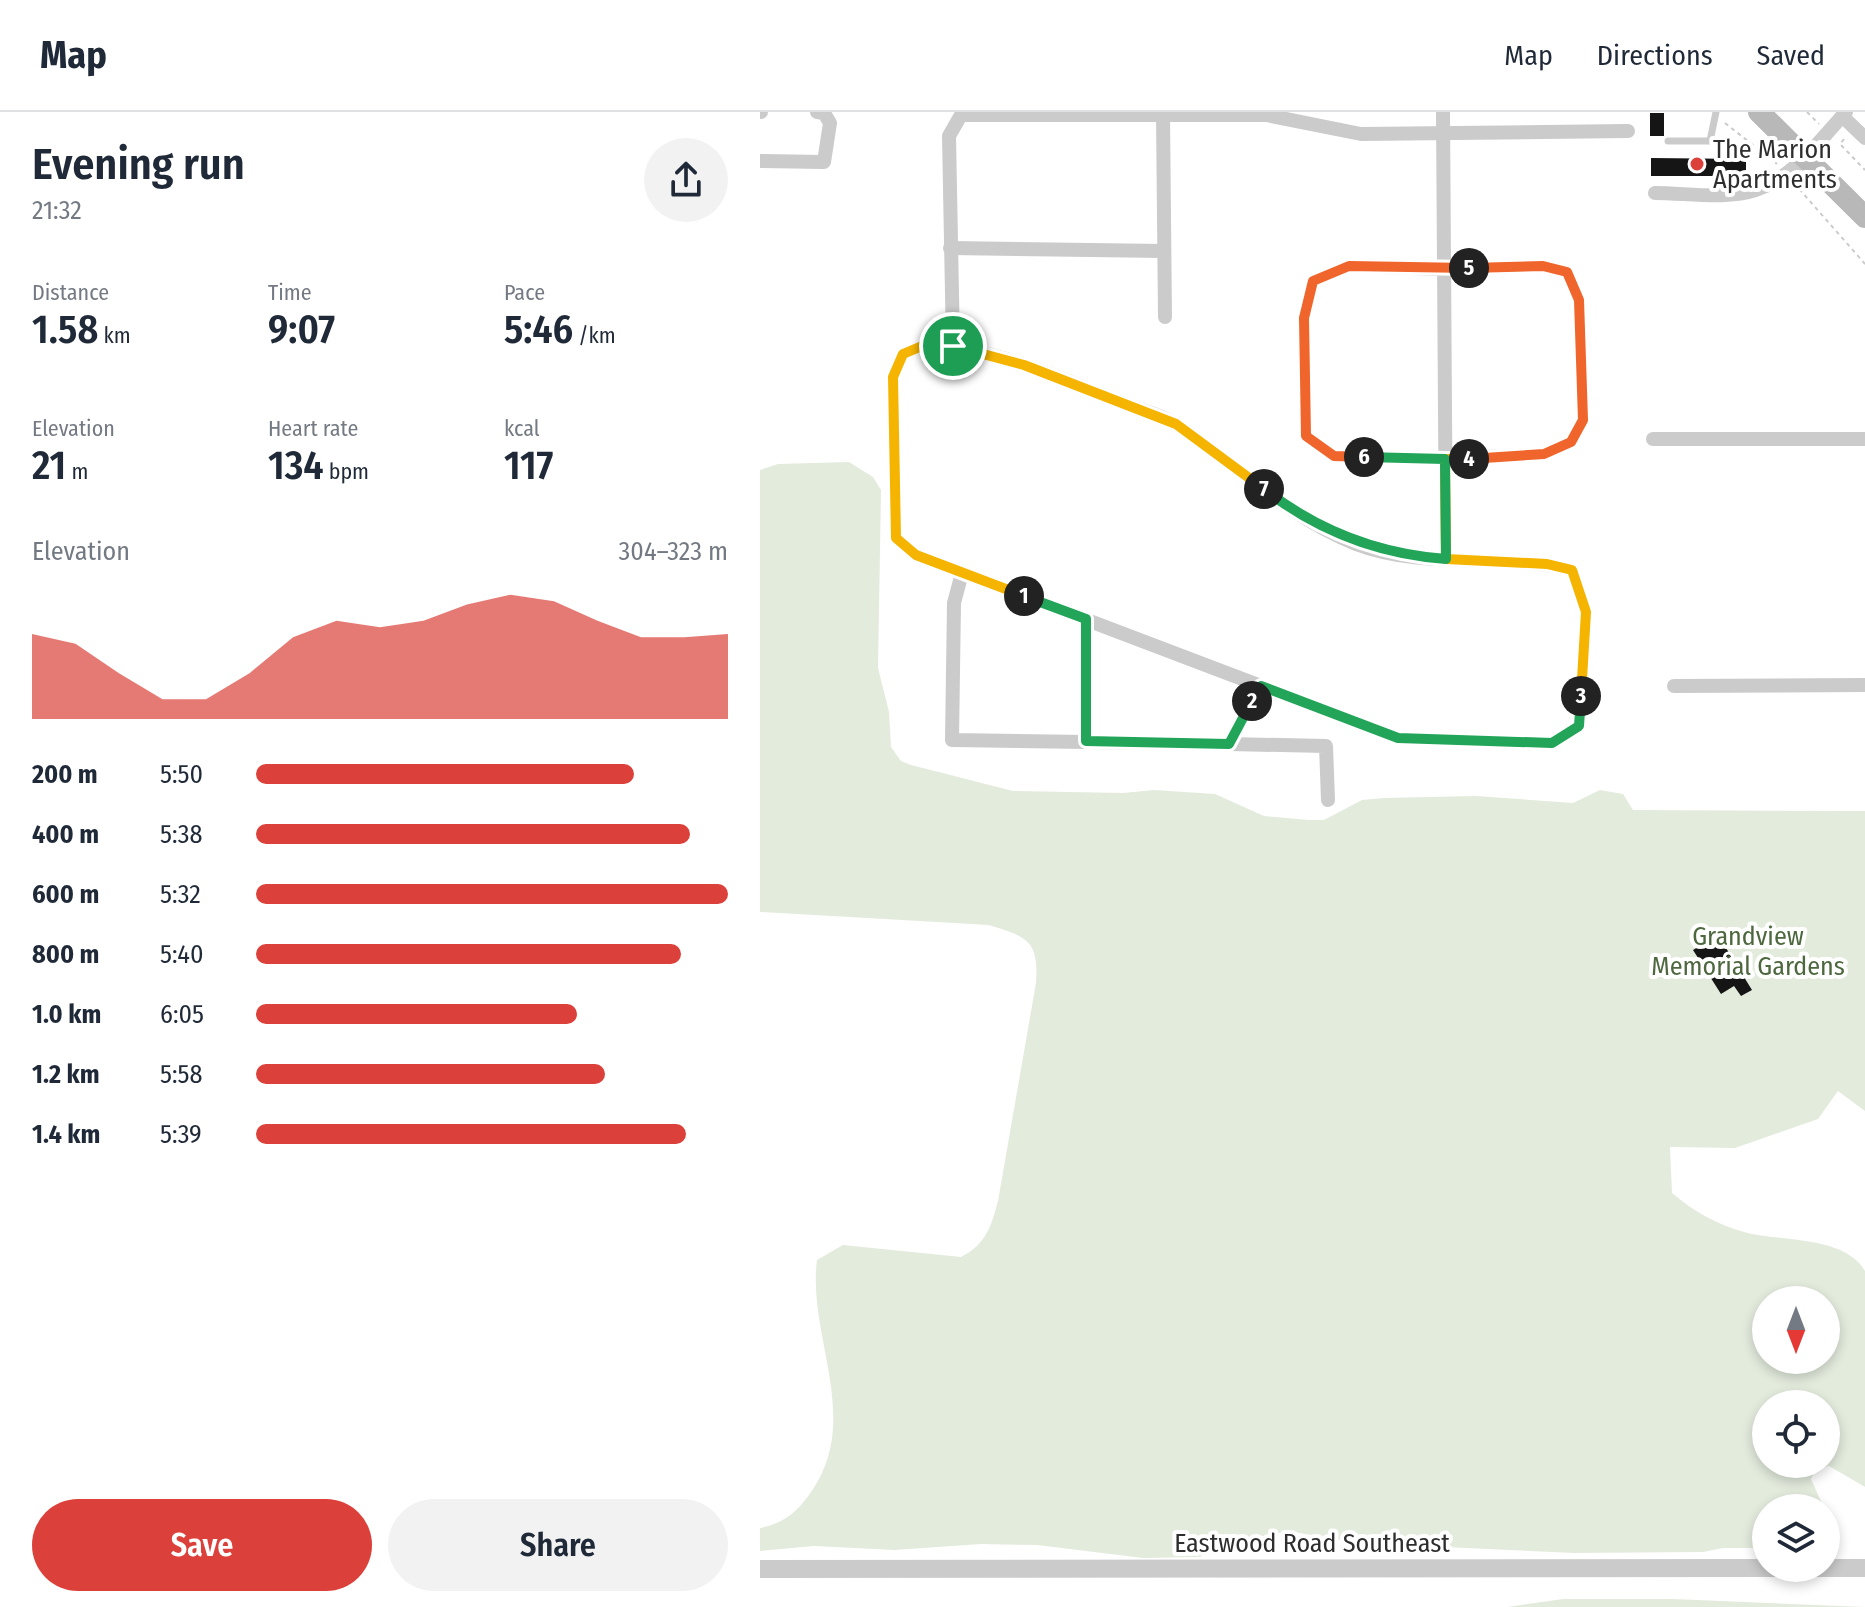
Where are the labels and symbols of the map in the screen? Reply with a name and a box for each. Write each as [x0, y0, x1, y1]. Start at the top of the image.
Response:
place label: The Marion Apartments [1713, 134, 1837, 195]
marker: The Marion Apartments [1688, 155, 1706, 173]
pin: 5 [1449, 248, 1489, 288]
pin [919, 312, 987, 380]
pin: 6 [1344, 437, 1384, 477]
pin: 4 [1449, 439, 1489, 479]
pin: 7 [1244, 469, 1284, 509]
pin: 1 [1004, 576, 1044, 616]
pin: 3 [1561, 676, 1601, 716]
pin: 2 [1232, 681, 1272, 721]
park label: Grandview Memorial Gardens [1651, 921, 1845, 982]
north arrow [1752, 1286, 1840, 1374]
street label: Eastwood Road Southeast [1174, 1528, 1450, 1559]

